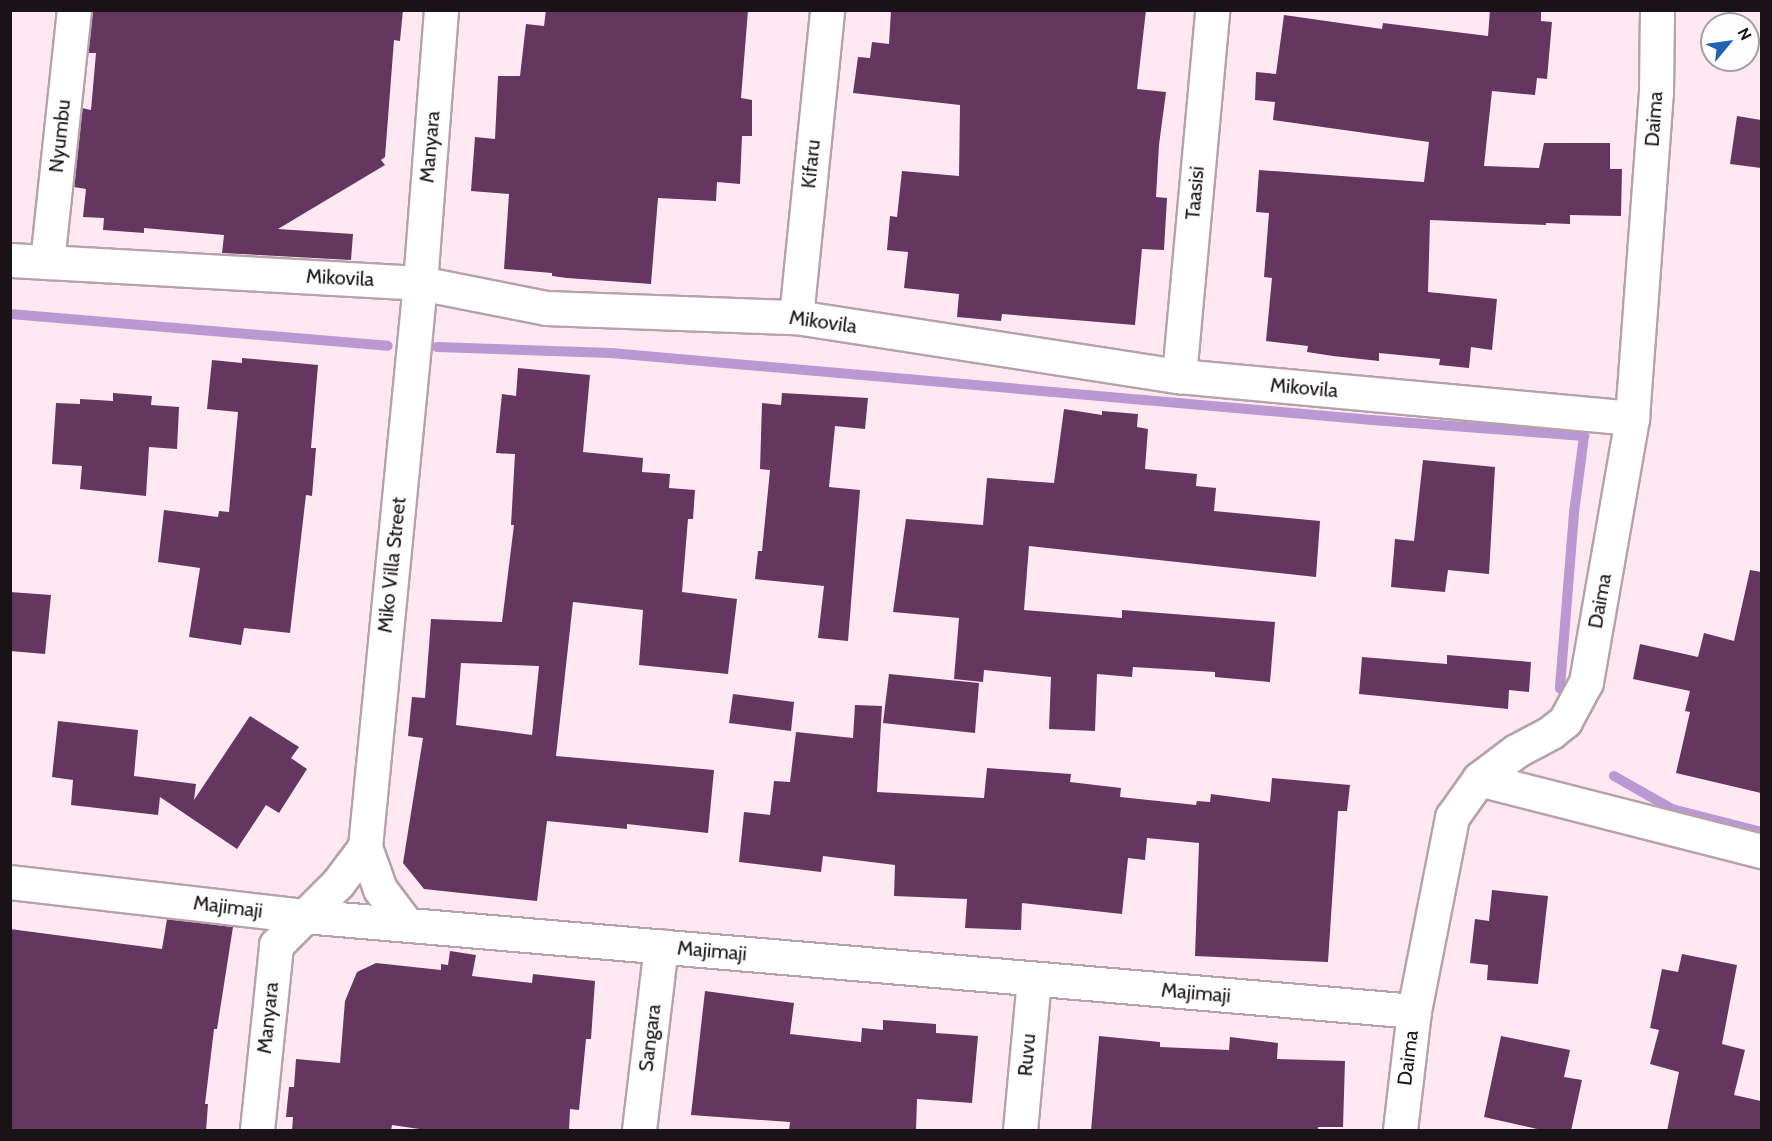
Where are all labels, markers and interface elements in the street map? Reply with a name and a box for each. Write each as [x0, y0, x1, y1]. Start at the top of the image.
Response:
north arrow [1700, 12, 1760, 72]
text: N [1733, 24, 1755, 44]
street label: Daima [1640, 91, 1668, 147]
street label: Nyumbu [44, 98, 76, 174]
street label: Manyara [415, 110, 445, 184]
street label: Kifaru [797, 138, 825, 190]
street label: Taasisi [1181, 165, 1209, 221]
street label: Mikovila [305, 264, 375, 292]
street label: Mikovila [788, 305, 858, 339]
street label: Mikovila [1269, 373, 1339, 403]
street label: Miko Villa Street [373, 496, 411, 634]
street label: Daima [1583, 572, 1617, 630]
street label: Majimaji [192, 891, 264, 923]
street label: Majimaji [676, 936, 748, 966]
street label: Majimaji [1160, 978, 1232, 1008]
street label: Manyara [252, 981, 284, 1055]
street label: Sangara [634, 1003, 666, 1073]
street label: Daima [1393, 1029, 1423, 1087]
street label: Ruvu [1013, 1033, 1041, 1077]

